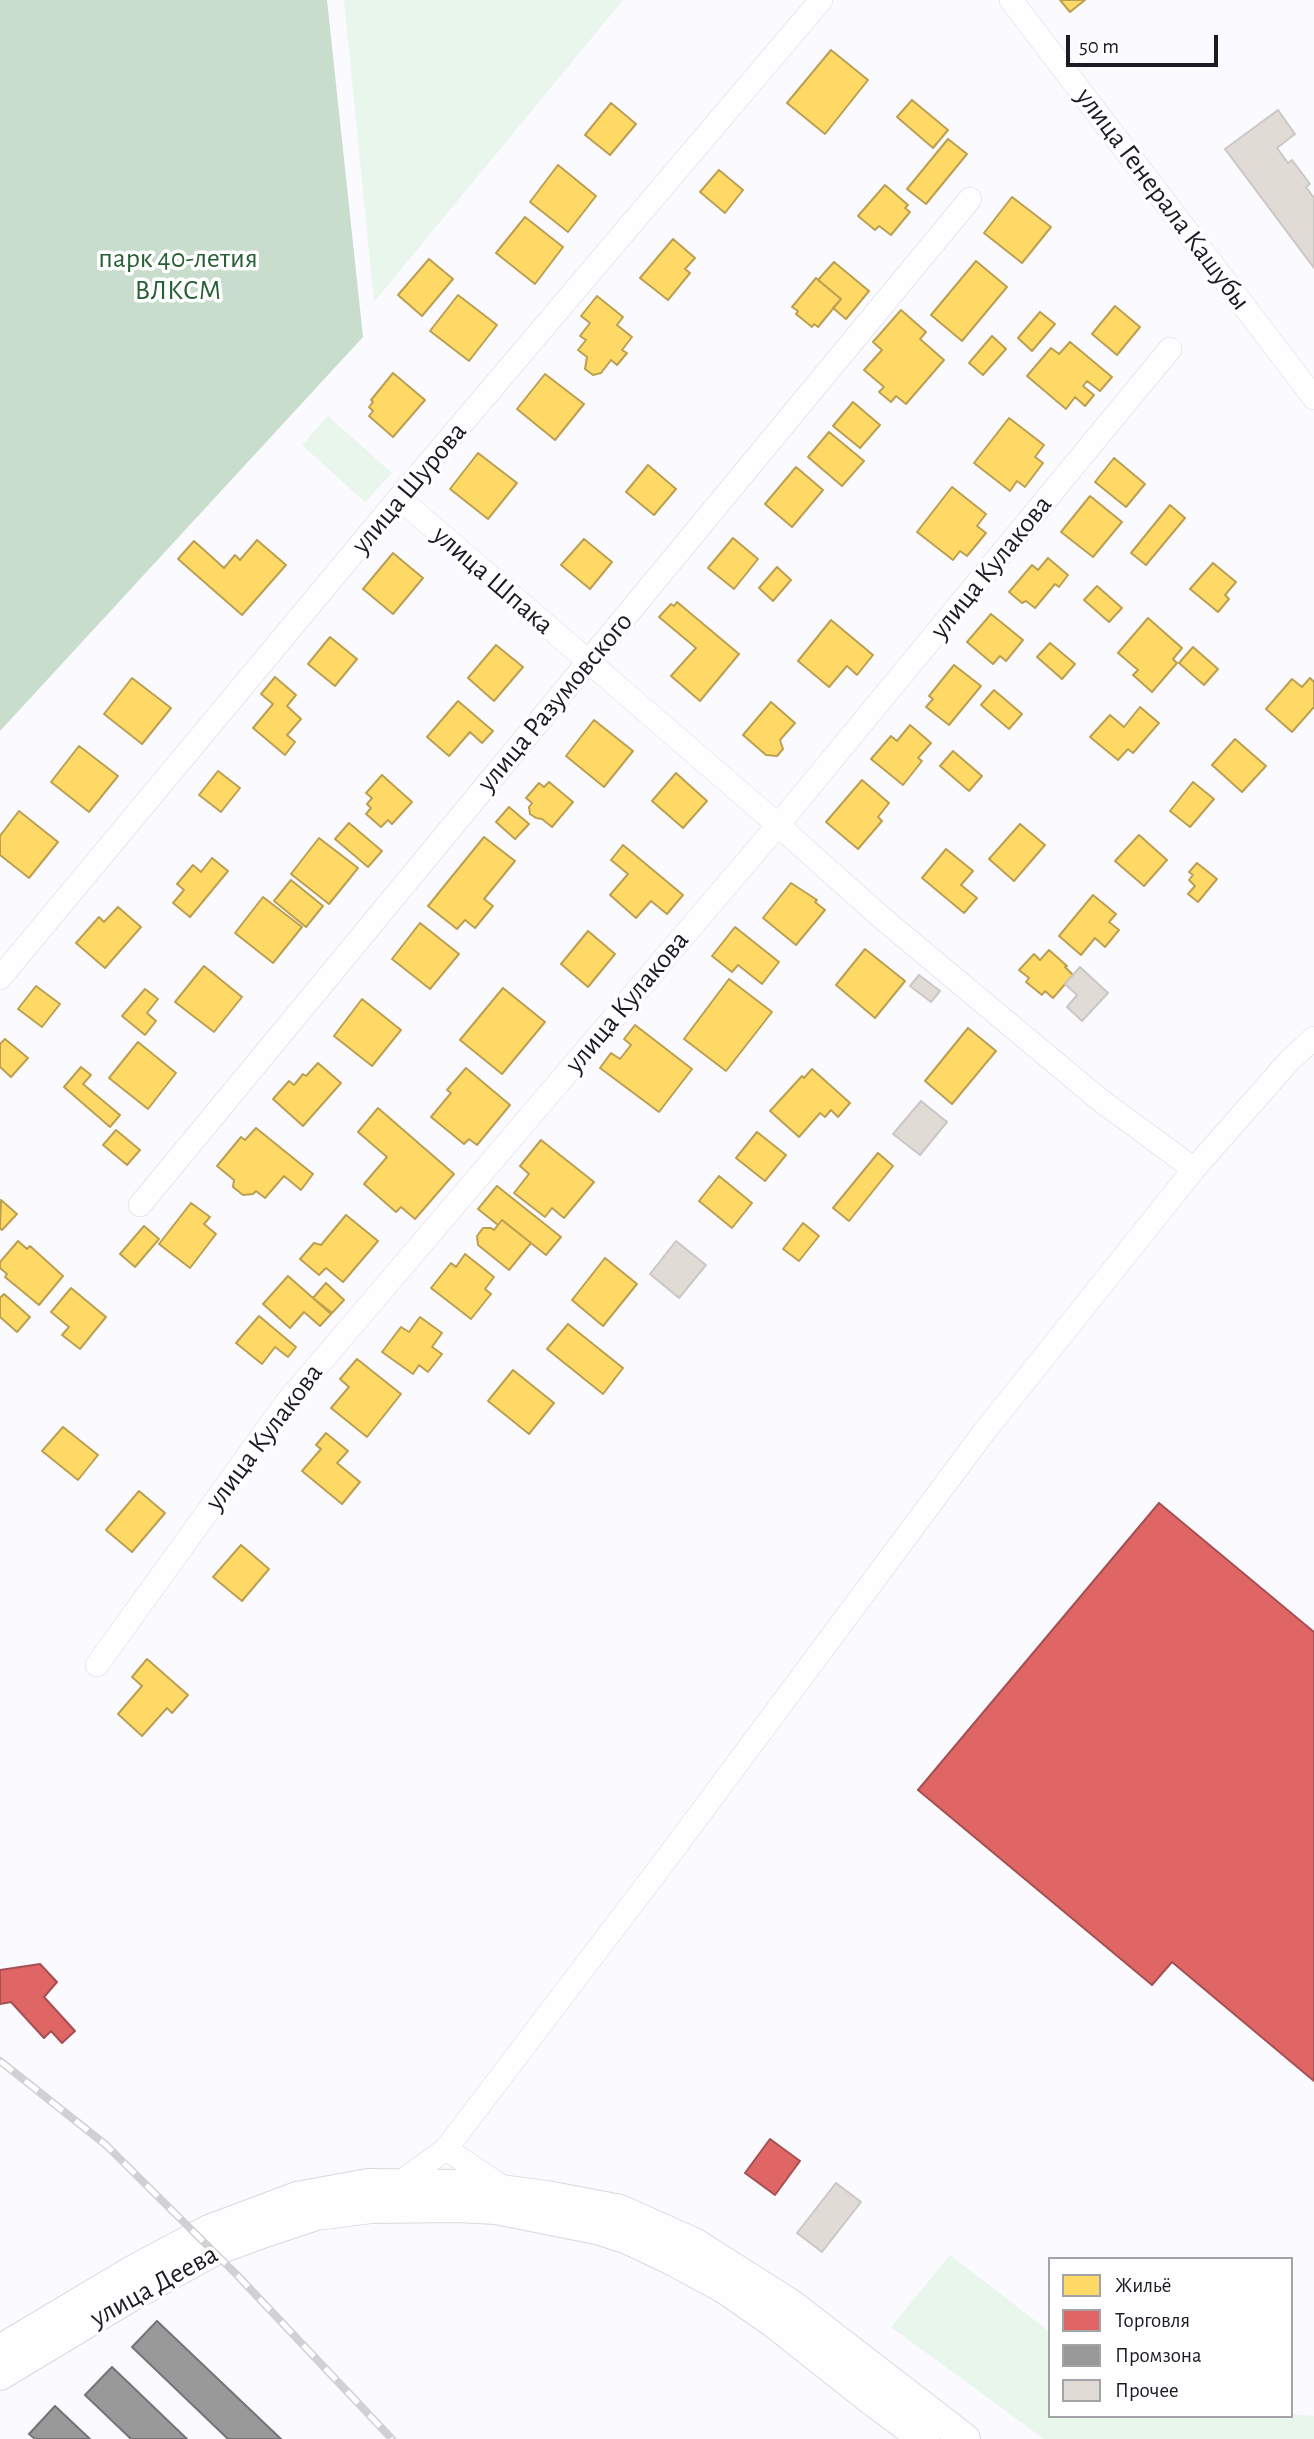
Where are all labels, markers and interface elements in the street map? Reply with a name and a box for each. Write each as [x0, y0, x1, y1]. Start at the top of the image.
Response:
scale bar [1069, 21, 1221, 65]
text: 50 m [1079, 36, 1119, 57]
street label: улица Генерала Кашубы [1068, 81, 1258, 317]
park label: парк 40-летия ВЛКСМ [98, 242, 258, 308]
street label: улица Шурова [344, 415, 474, 561]
street label: улица Кулакова [923, 488, 1059, 646]
street label: улица Шпака [426, 518, 560, 642]
street label: улица Разумовского [470, 605, 640, 799]
street label: улица Кулакова [558, 924, 696, 1080]
street label: улица Кулакова [198, 1357, 330, 1517]
street label: улица Деева [84, 2237, 224, 2335]
legend [1048, 2257, 1293, 2418]
text: Жильё [1115, 2275, 1171, 2296]
text: Торговля [1115, 2310, 1190, 2331]
text: Промзона [1115, 2345, 1202, 2366]
text: Прочее [1115, 2380, 1179, 2401]

